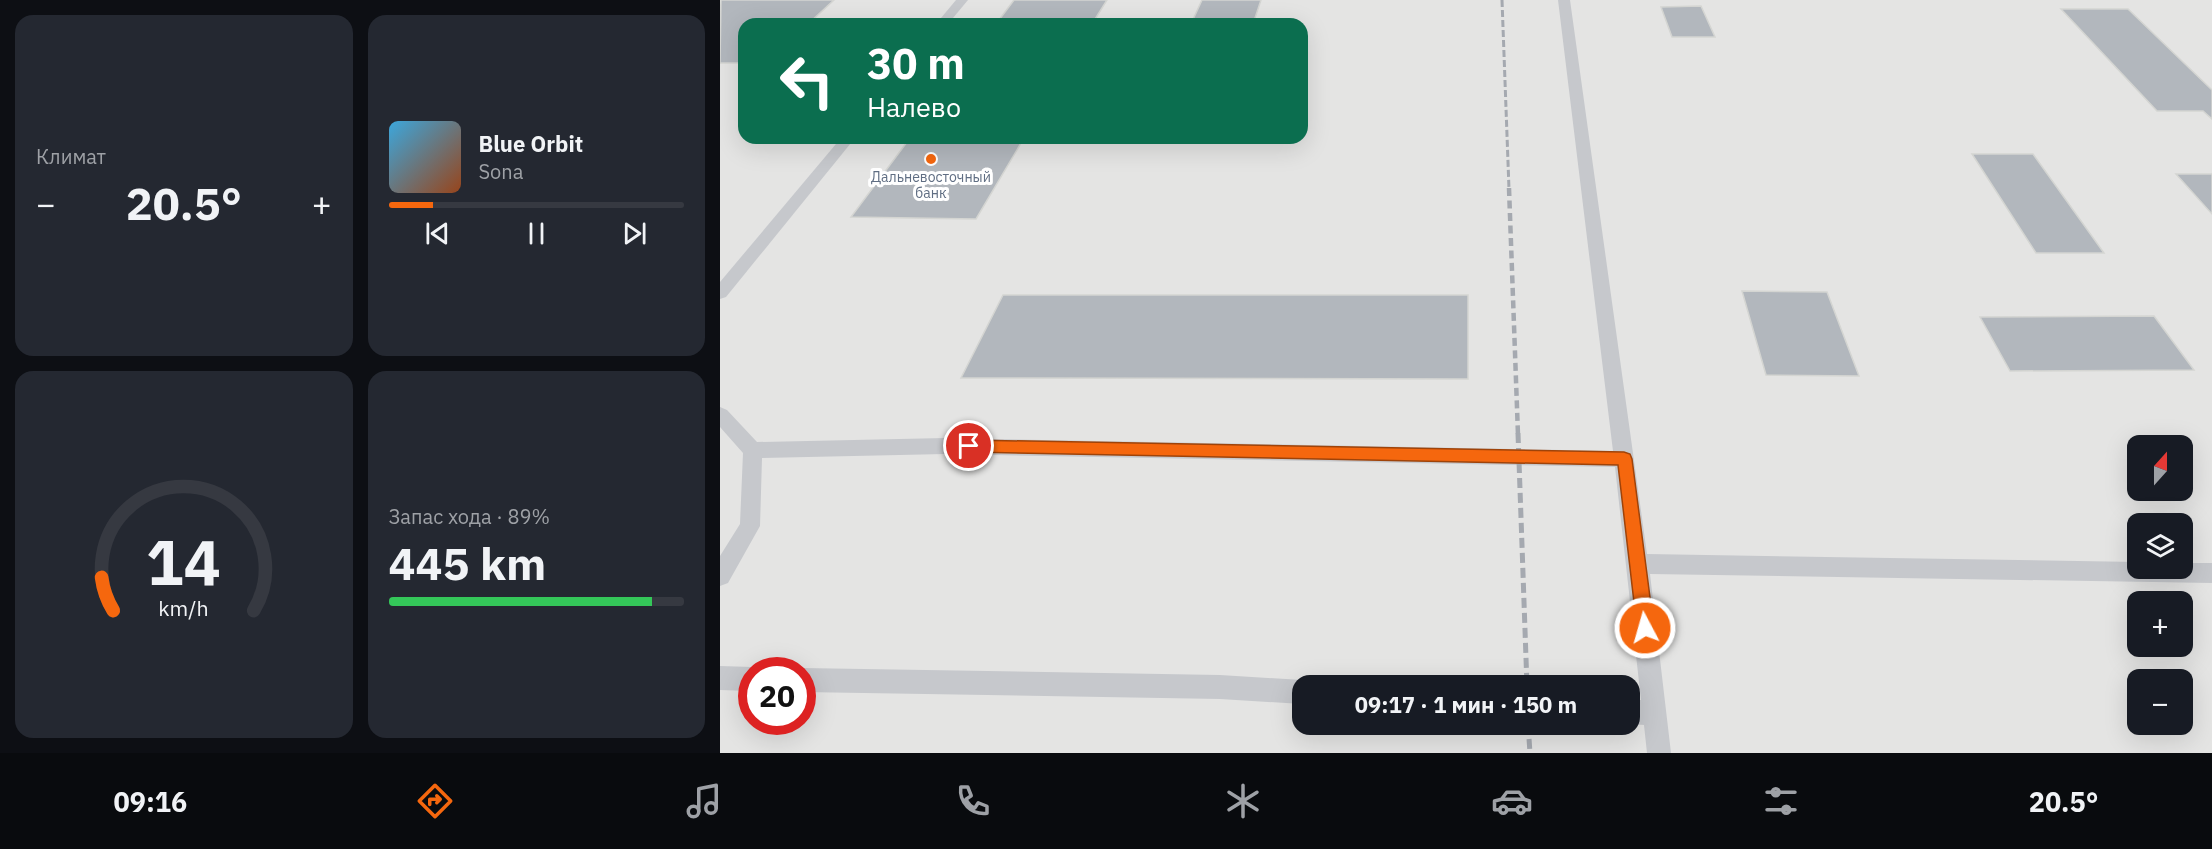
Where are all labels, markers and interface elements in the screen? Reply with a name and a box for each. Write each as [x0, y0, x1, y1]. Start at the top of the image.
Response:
text: 30 m [867, 36, 965, 91]
icon: left [768, 42, 846, 120]
text: Налево [867, 89, 961, 124]
text: Blue Orbit [479, 129, 583, 158]
text: Климат [36, 143, 106, 170]
marker: Дальневосточный банк [924, 152, 938, 166]
text: Sona [479, 158, 523, 185]
place label: Дальневосточный банк [871, 168, 991, 202]
text: 20.5° [126, 174, 242, 232]
text: − [36, 182, 56, 225]
text: + [312, 182, 331, 225]
icon: previous [421, 217, 454, 250]
icon: pause [520, 217, 553, 250]
icon: next [618, 217, 651, 250]
pin [943, 420, 994, 471]
icon: arrive [952, 429, 985, 462]
north arrow [2127, 435, 2193, 501]
map controls [2127, 435, 2193, 735]
text: Запас хода · 89% [389, 503, 550, 530]
button: layers [2127, 513, 2193, 579]
text: 14 [146, 521, 221, 602]
text: 445 km [389, 534, 546, 592]
button: + [2127, 591, 2193, 657]
text: km/h [159, 595, 209, 623]
position arrow [1613, 596, 1677, 660]
speed limit sign: 20 [738, 657, 816, 735]
button: − [2127, 669, 2193, 735]
text: 09:17 · 1 мин · 150 m [1355, 690, 1577, 719]
icon: directions [414, 780, 456, 822]
icon: music [683, 780, 725, 822]
icon: phone [952, 780, 994, 822]
icon: climate [1222, 780, 1264, 822]
icon: car [1491, 780, 1533, 822]
icon: filters [1760, 780, 1802, 822]
text: 09:16 [114, 784, 187, 819]
text: 20.5° [2029, 784, 2098, 819]

